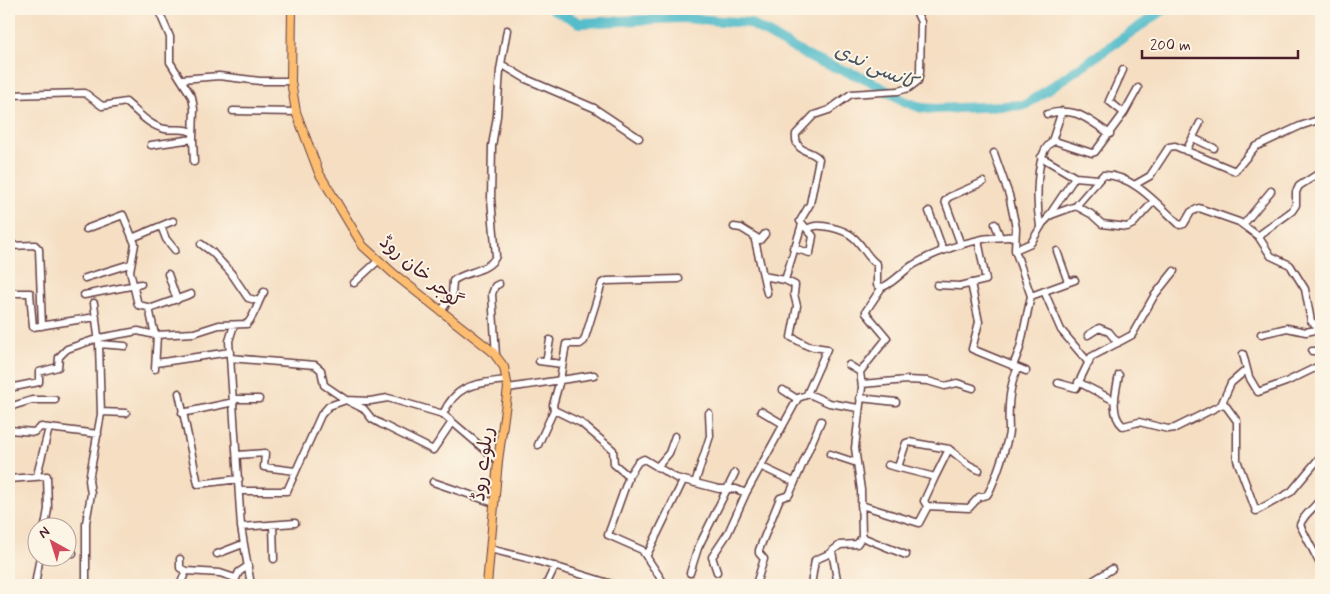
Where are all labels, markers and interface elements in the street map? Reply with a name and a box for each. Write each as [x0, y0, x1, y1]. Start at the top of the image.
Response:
scale bar [1142, 28, 1299, 60]
text: 200 m [1150, 36, 1191, 56]
water label: کانسی ندی [830, 37, 923, 98]
street label: گوجر خان روڈ [374, 230, 468, 314]
street label: ریلوے روڈ [466, 425, 500, 503]
north arrow [28, 516, 78, 566]
text: N [35, 523, 54, 543]

